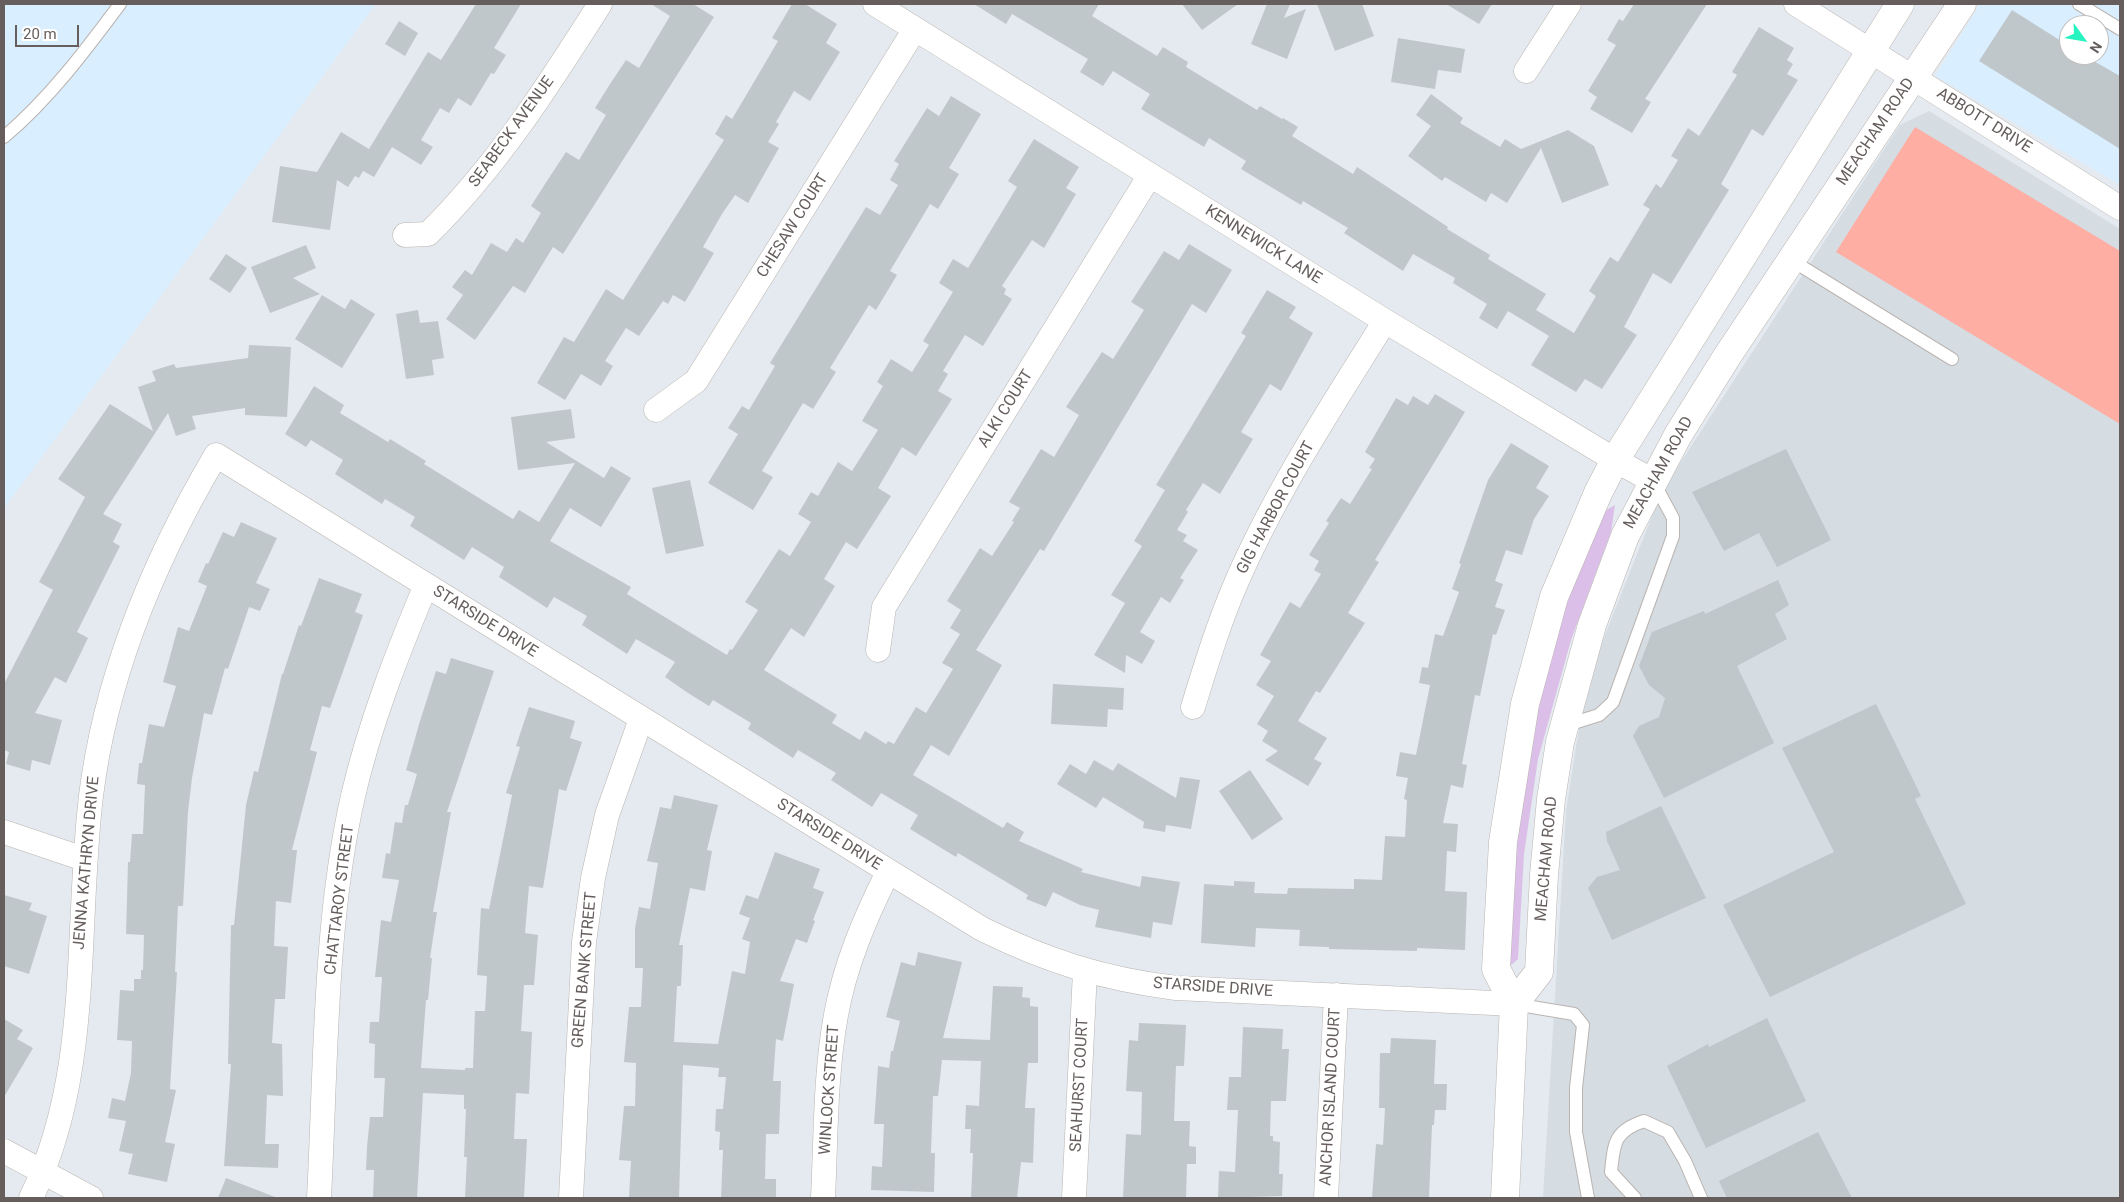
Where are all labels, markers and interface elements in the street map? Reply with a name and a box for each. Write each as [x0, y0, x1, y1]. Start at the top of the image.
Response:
scale bar [18, 15, 81, 47]
north arrow [2059, 15, 2109, 65]
text: 20 m [23, 25, 57, 43]
text: N [2086, 39, 2105, 56]
street label: SEABECK AVENUE [465, 73, 559, 191]
street label: MEACHAM ROAD [1833, 75, 1919, 189]
street label: ABBOTT DRIVE [1933, 84, 2035, 158]
street label: CHESAW COURT [753, 170, 833, 282]
street label: KENNEWICK LANE [1201, 201, 1325, 289]
street label: ALKI COURT [975, 367, 1037, 451]
street label: MEACHAM ROAD [1620, 414, 1698, 532]
street label: GIG HARBOR COURT [1233, 438, 1319, 578]
street label: STARSIDE DRIVE [429, 582, 541, 662]
street label: JENNA KATHRYN DRIVE [70, 775, 104, 951]
street label: STARSIDE DRIVE [773, 795, 885, 875]
street label: MEACHAM ROAD [1532, 796, 1562, 922]
street label: CHATTAROY STREET [321, 824, 359, 976]
street label: GREEN BANK STREET [569, 891, 601, 1049]
street label: STARSIDE DRIVE [1152, 974, 1274, 1002]
street label: ANCHOR ISLAND COURT [1317, 1008, 1345, 1186]
street label: SEAHURST COURT [1067, 1017, 1093, 1153]
street label: WINLOCK STREET [816, 1024, 844, 1156]

